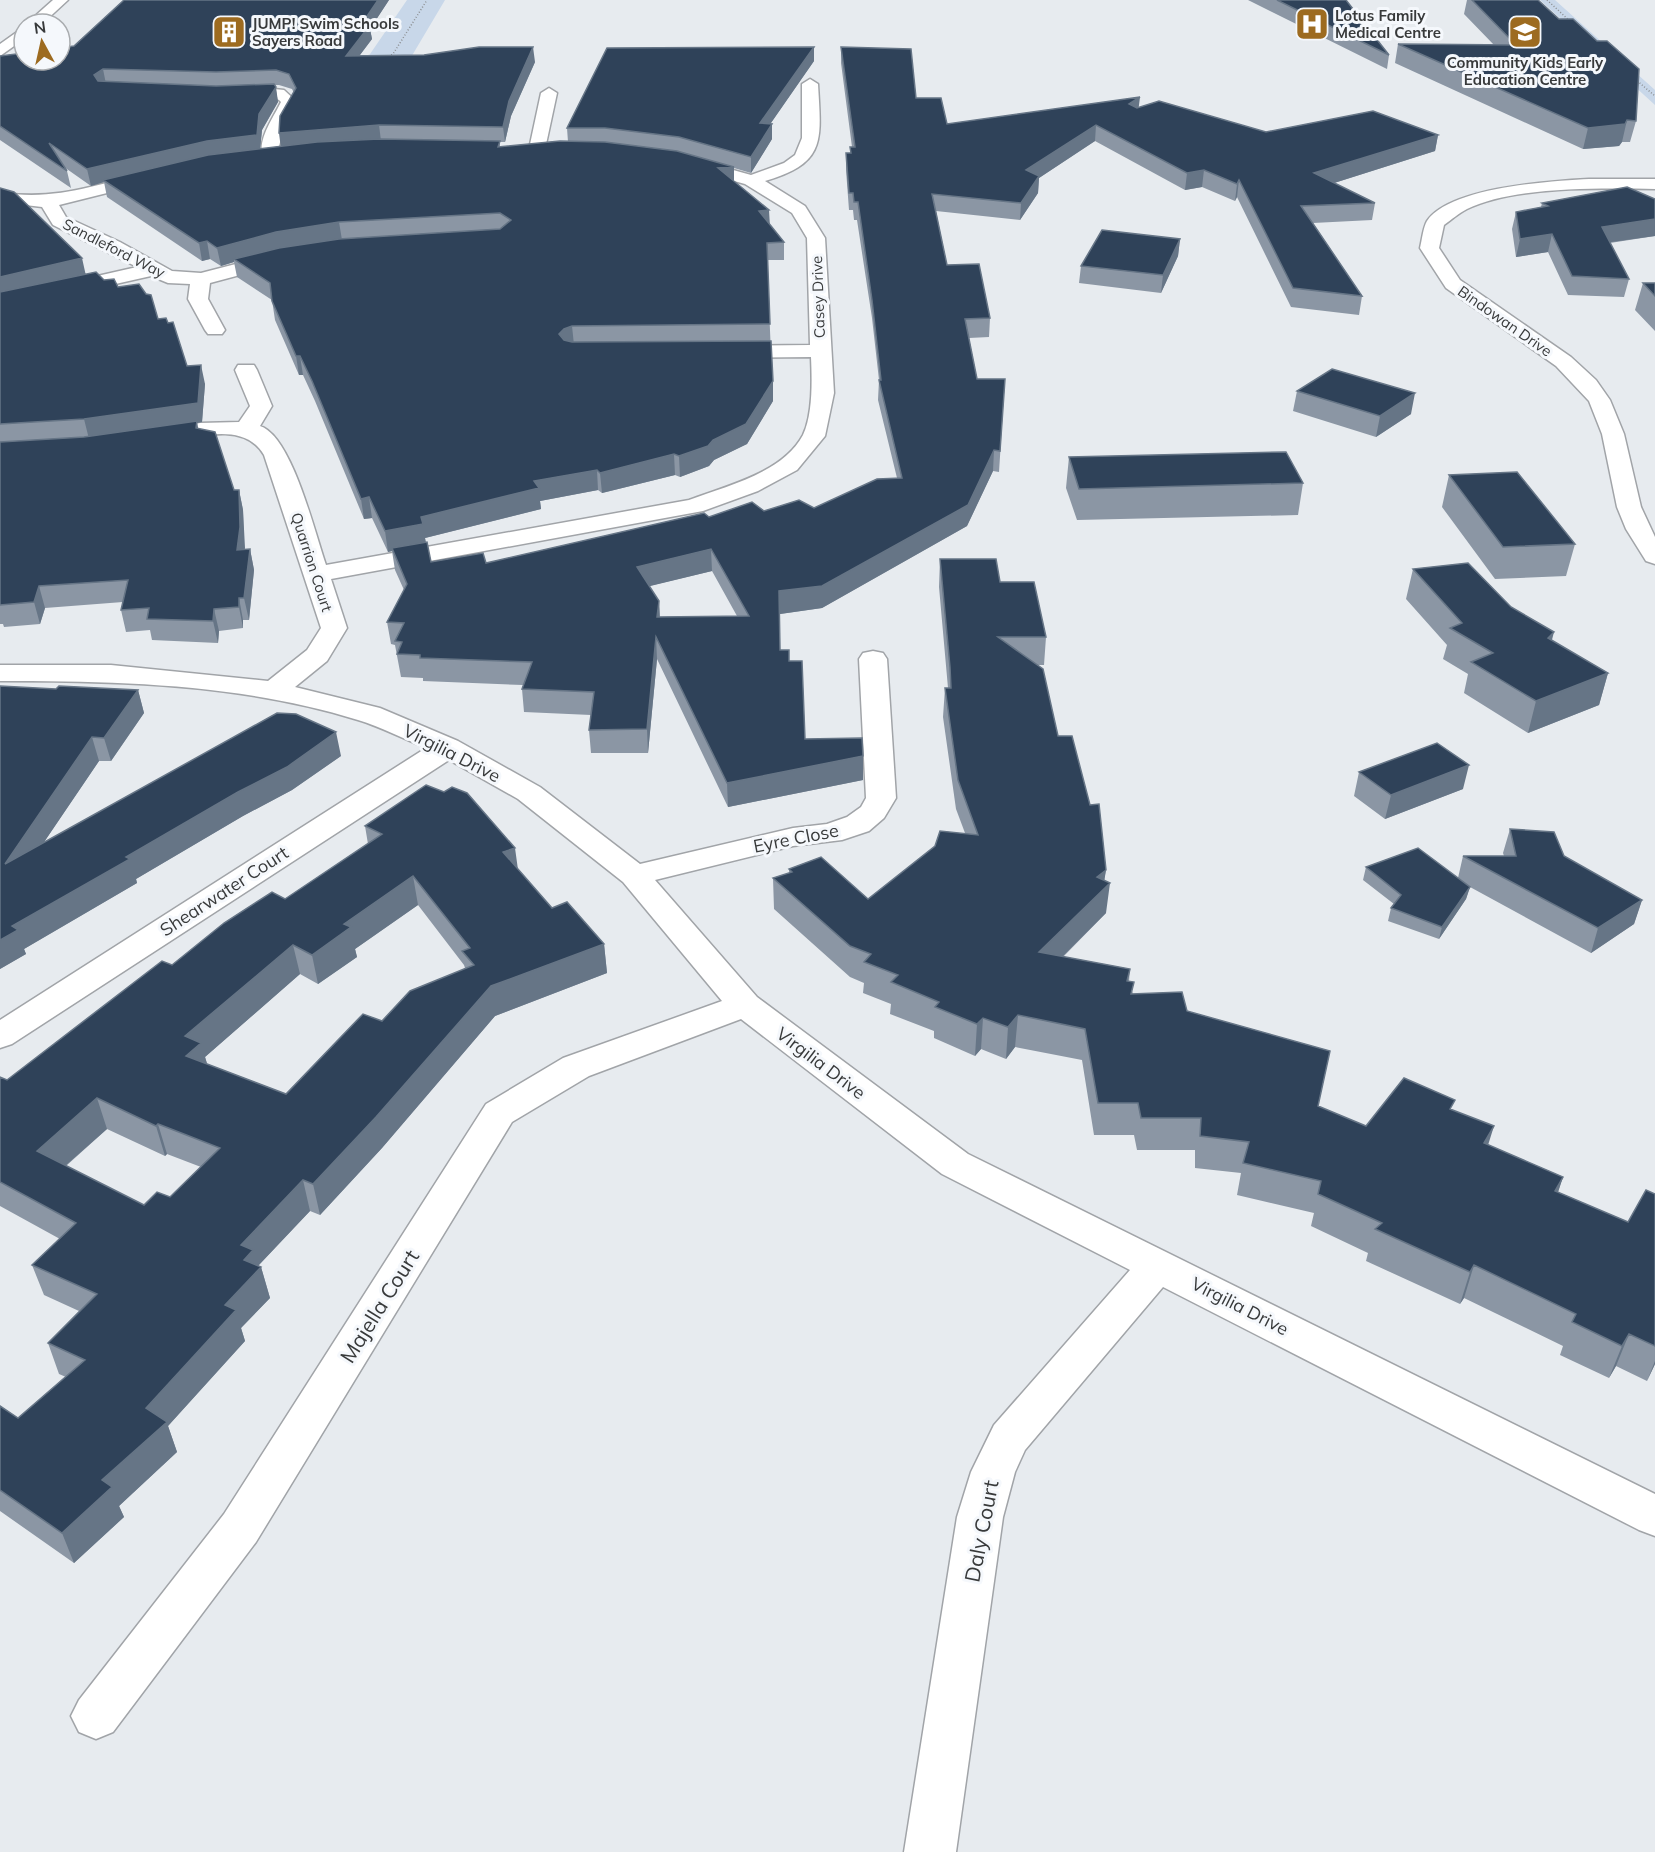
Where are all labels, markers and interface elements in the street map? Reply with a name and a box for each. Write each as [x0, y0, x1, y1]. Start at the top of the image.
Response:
hospital icon: Lotus Family Medical Centre [1294, 6, 1330, 42]
place label: Lotus Family Medical Centre [1335, 6, 1441, 42]
north arrow [12, 12, 72, 72]
building icon: JUMP! Swim Schools Sayers Road [211, 14, 247, 50]
place label: JUMP! Swim Schools Sayers Road [252, 14, 399, 50]
school or university icon: Community Kids Early Education Centre [1507, 14, 1543, 50]
text: N [33, 16, 47, 38]
place label: Community Kids Early Education Centre [1447, 53, 1604, 89]
street label: Sandleford Way [60, 214, 168, 282]
street label: Casey Drive [807, 255, 829, 339]
street label: Bindowan Drive [1454, 281, 1556, 361]
street label: Quarrion Court [287, 510, 337, 614]
street label: Virgilia Drive [400, 719, 504, 787]
street label: Eyre Close [751, 818, 841, 858]
street label: Shearwater Court [155, 841, 293, 941]
street label: Virgilia Drive [772, 1022, 870, 1104]
street label: Majella Court [334, 1245, 424, 1367]
street label: Virgilia Drive [1188, 1272, 1292, 1340]
street label: Daly Court [958, 1478, 1004, 1584]

